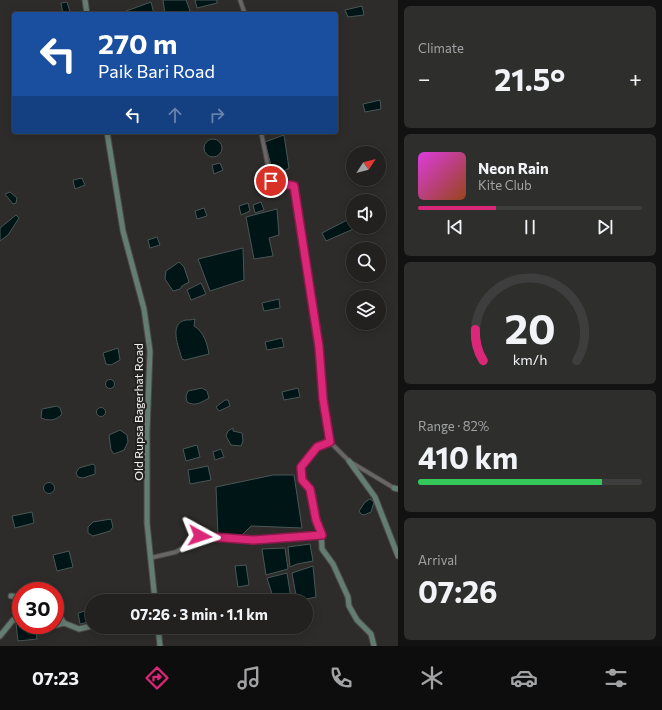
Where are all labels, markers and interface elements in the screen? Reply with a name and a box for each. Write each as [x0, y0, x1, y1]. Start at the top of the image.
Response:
text: 270 m [98, 26, 177, 60]
icon: left [32, 28, 84, 80]
text: Climate [418, 40, 464, 56]
text: Paik Bari Road [98, 60, 215, 82]
text: 21.5° [494, 60, 565, 97]
text: − [418, 65, 431, 92]
text: + [629, 65, 642, 92]
icon: left [122, 104, 144, 126]
icon: ahead [164, 104, 186, 126]
icon: right [206, 104, 228, 126]
north arrow [346, 146, 386, 186]
map controls [346, 146, 386, 330]
text: Neon Rain [478, 159, 549, 177]
pin [254, 164, 288, 198]
icon: arrive [260, 170, 282, 192]
text: Kite Club [478, 177, 532, 193]
button: sound [346, 194, 386, 234]
icon: previous [444, 216, 466, 238]
icon: pause [519, 216, 541, 238]
icon: next [594, 216, 616, 238]
button: search [346, 242, 386, 282]
button: layers [346, 290, 386, 330]
text: 20 [504, 302, 556, 353]
street label: Old Rupsa Bagerhat Road [131, 343, 145, 481]
text: km/h [513, 350, 547, 368]
text: Range · 82% [418, 418, 489, 434]
text: 410 km [418, 438, 518, 475]
position arrow [179, 515, 221, 557]
text: Arrival [418, 552, 457, 568]
text: 07:26 [418, 572, 497, 609]
speed limit sign: 30 [12, 582, 64, 634]
text: 07:26 · 3 min · 1.1 km [130, 605, 268, 623]
icon: directions [143, 664, 171, 692]
icon: music [235, 664, 263, 692]
icon: phone [327, 664, 355, 692]
icon: climate [418, 664, 446, 692]
icon: car [510, 664, 538, 692]
icon: filters [602, 664, 630, 692]
text: 07:23 [32, 667, 79, 689]

